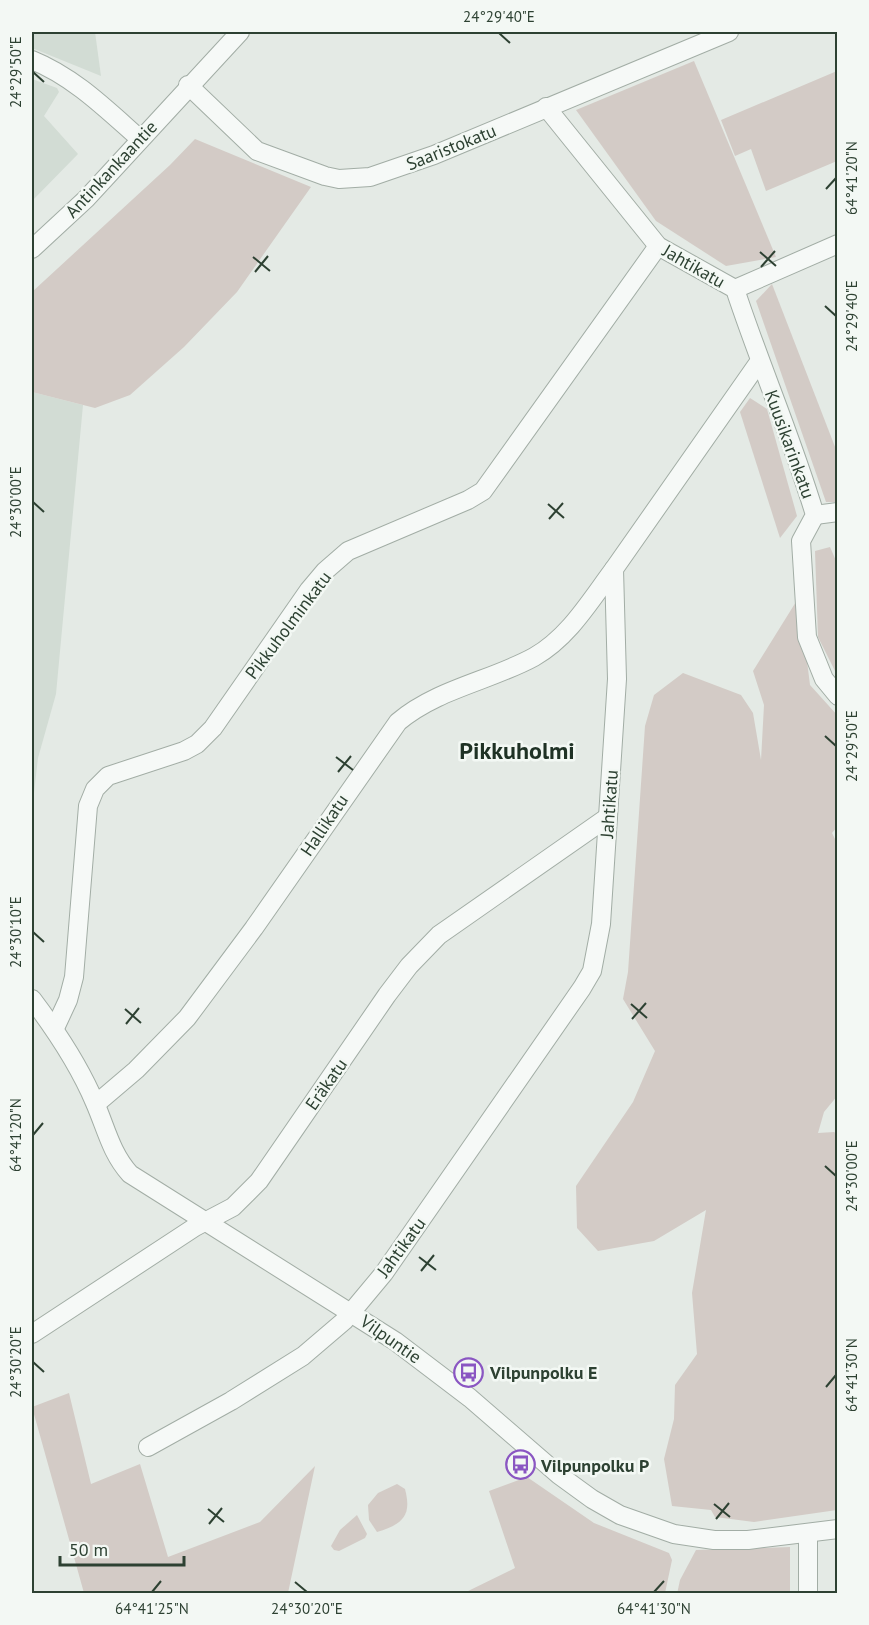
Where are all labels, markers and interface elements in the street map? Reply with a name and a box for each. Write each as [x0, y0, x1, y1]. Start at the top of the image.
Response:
text: 24°29'40"E [463, 7, 535, 26]
text: 24°29'50"E [6, 36, 25, 108]
street label: Antinkankaantie [60, 115, 162, 223]
street label: Saaristokatu [403, 119, 499, 175]
text: 64°41'20"N [842, 141, 861, 215]
street label: Jahtikatu [658, 238, 729, 293]
text: 24°29'40"E [842, 280, 861, 352]
street label: Kuusikarinkatu [760, 387, 820, 501]
text: 24°30'00"E [6, 466, 25, 538]
street label: Pikkuholminkatu [240, 566, 336, 684]
text: 24°29'50"E [842, 710, 861, 782]
district label: Pikkuholmi [459, 735, 575, 766]
street label: Jahtikatu [595, 769, 623, 840]
street label: Hallikatu [295, 790, 353, 860]
text: 24°30'10"E [6, 896, 25, 968]
street label: Eräkatu [300, 1054, 352, 1114]
text: 64°41'20"N [6, 1098, 25, 1172]
text: 24°30'00"E [842, 1140, 861, 1212]
street label: Jahtikatu [371, 1213, 430, 1282]
street label: Vilpuntie [355, 1309, 426, 1368]
text: 24°30'20"E [6, 1326, 25, 1398]
text: 64°41'30"N [842, 1338, 861, 1412]
bus stop icon: Vilpunpolku E [453, 1356, 485, 1388]
place label: Vilpunpolku E [489, 1361, 597, 1384]
bus stop icon: Vilpunpolku P [504, 1449, 536, 1481]
place label: Vilpunpolku P [540, 1454, 649, 1477]
scale bar [60, 1529, 184, 1567]
text: 50 m [69, 1538, 108, 1561]
text: 64°41'25"N [115, 1599, 189, 1618]
text: 24°30'20"E [271, 1599, 343, 1618]
text: 64°41'30"N [617, 1599, 691, 1618]

